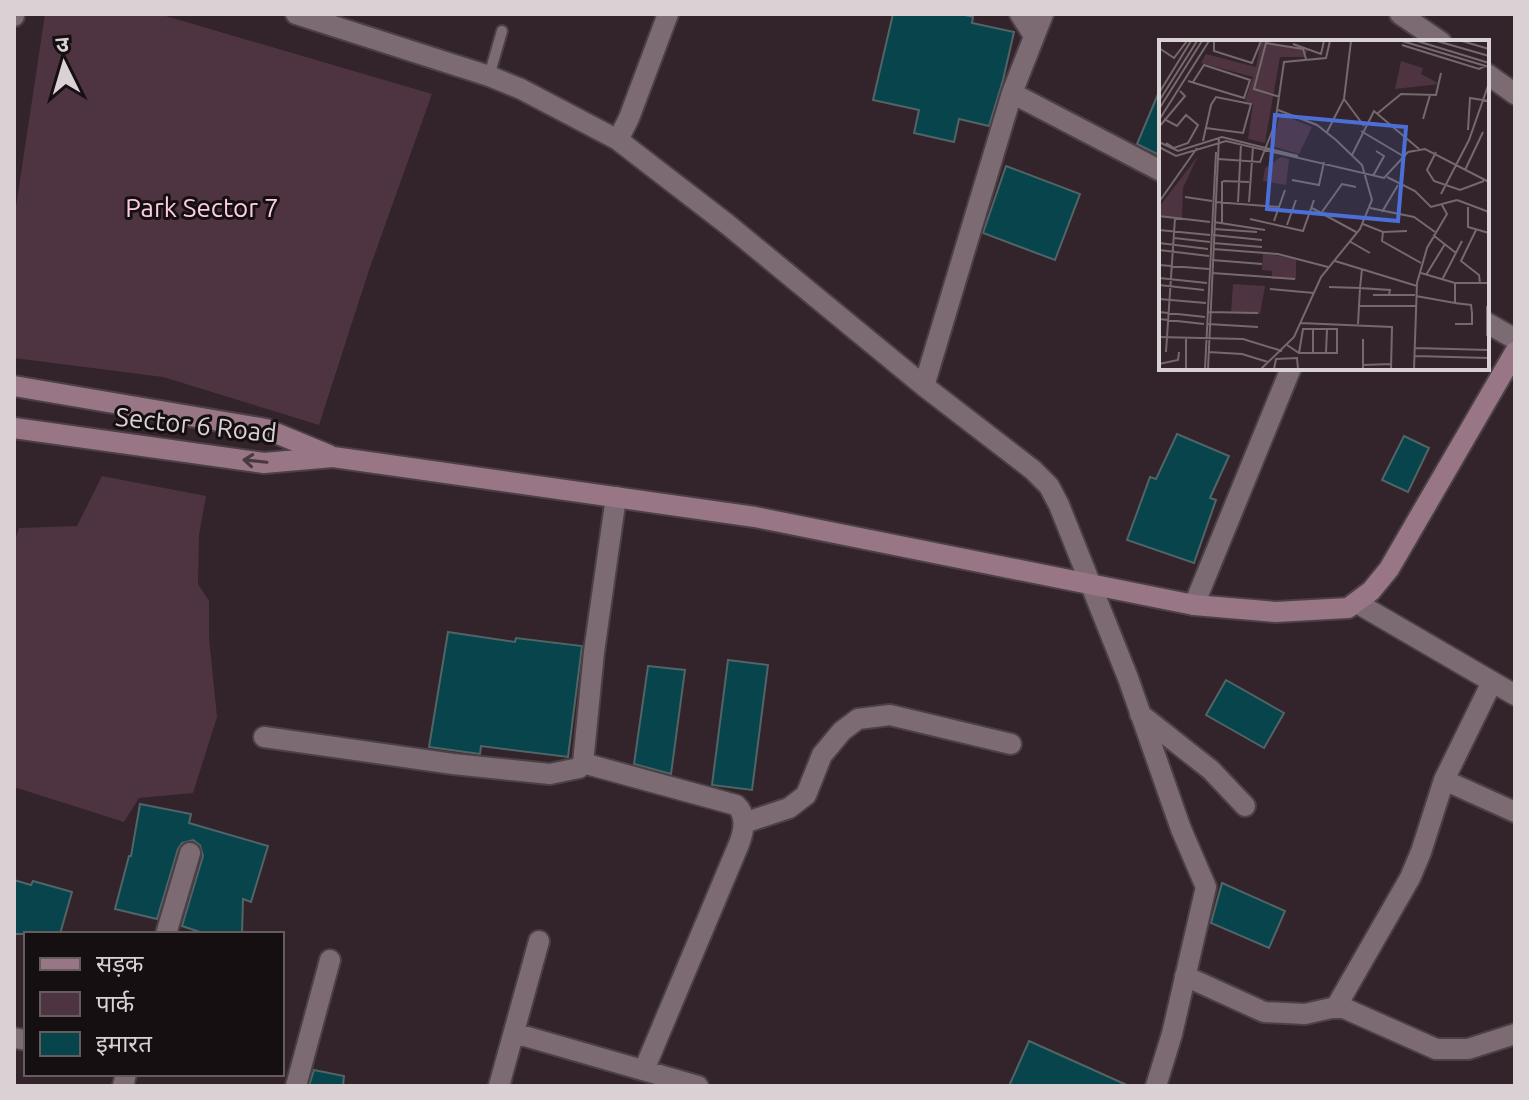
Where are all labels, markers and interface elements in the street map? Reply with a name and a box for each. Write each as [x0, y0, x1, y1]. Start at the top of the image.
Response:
north arrow [24, 24, 104, 104]
text: उ [55, 30, 71, 57]
inset map [1159, 40, 1489, 370]
park label: Park Sector 7 [125, 193, 279, 222]
street label: Sector 6 Road [114, 402, 278, 447]
one-way arrow [242, 454, 269, 469]
legend [24, 932, 284, 1076]
text: सड़क [96, 950, 144, 977]
text: पार्क [96, 990, 135, 1017]
text: इमारत [96, 1030, 153, 1057]

